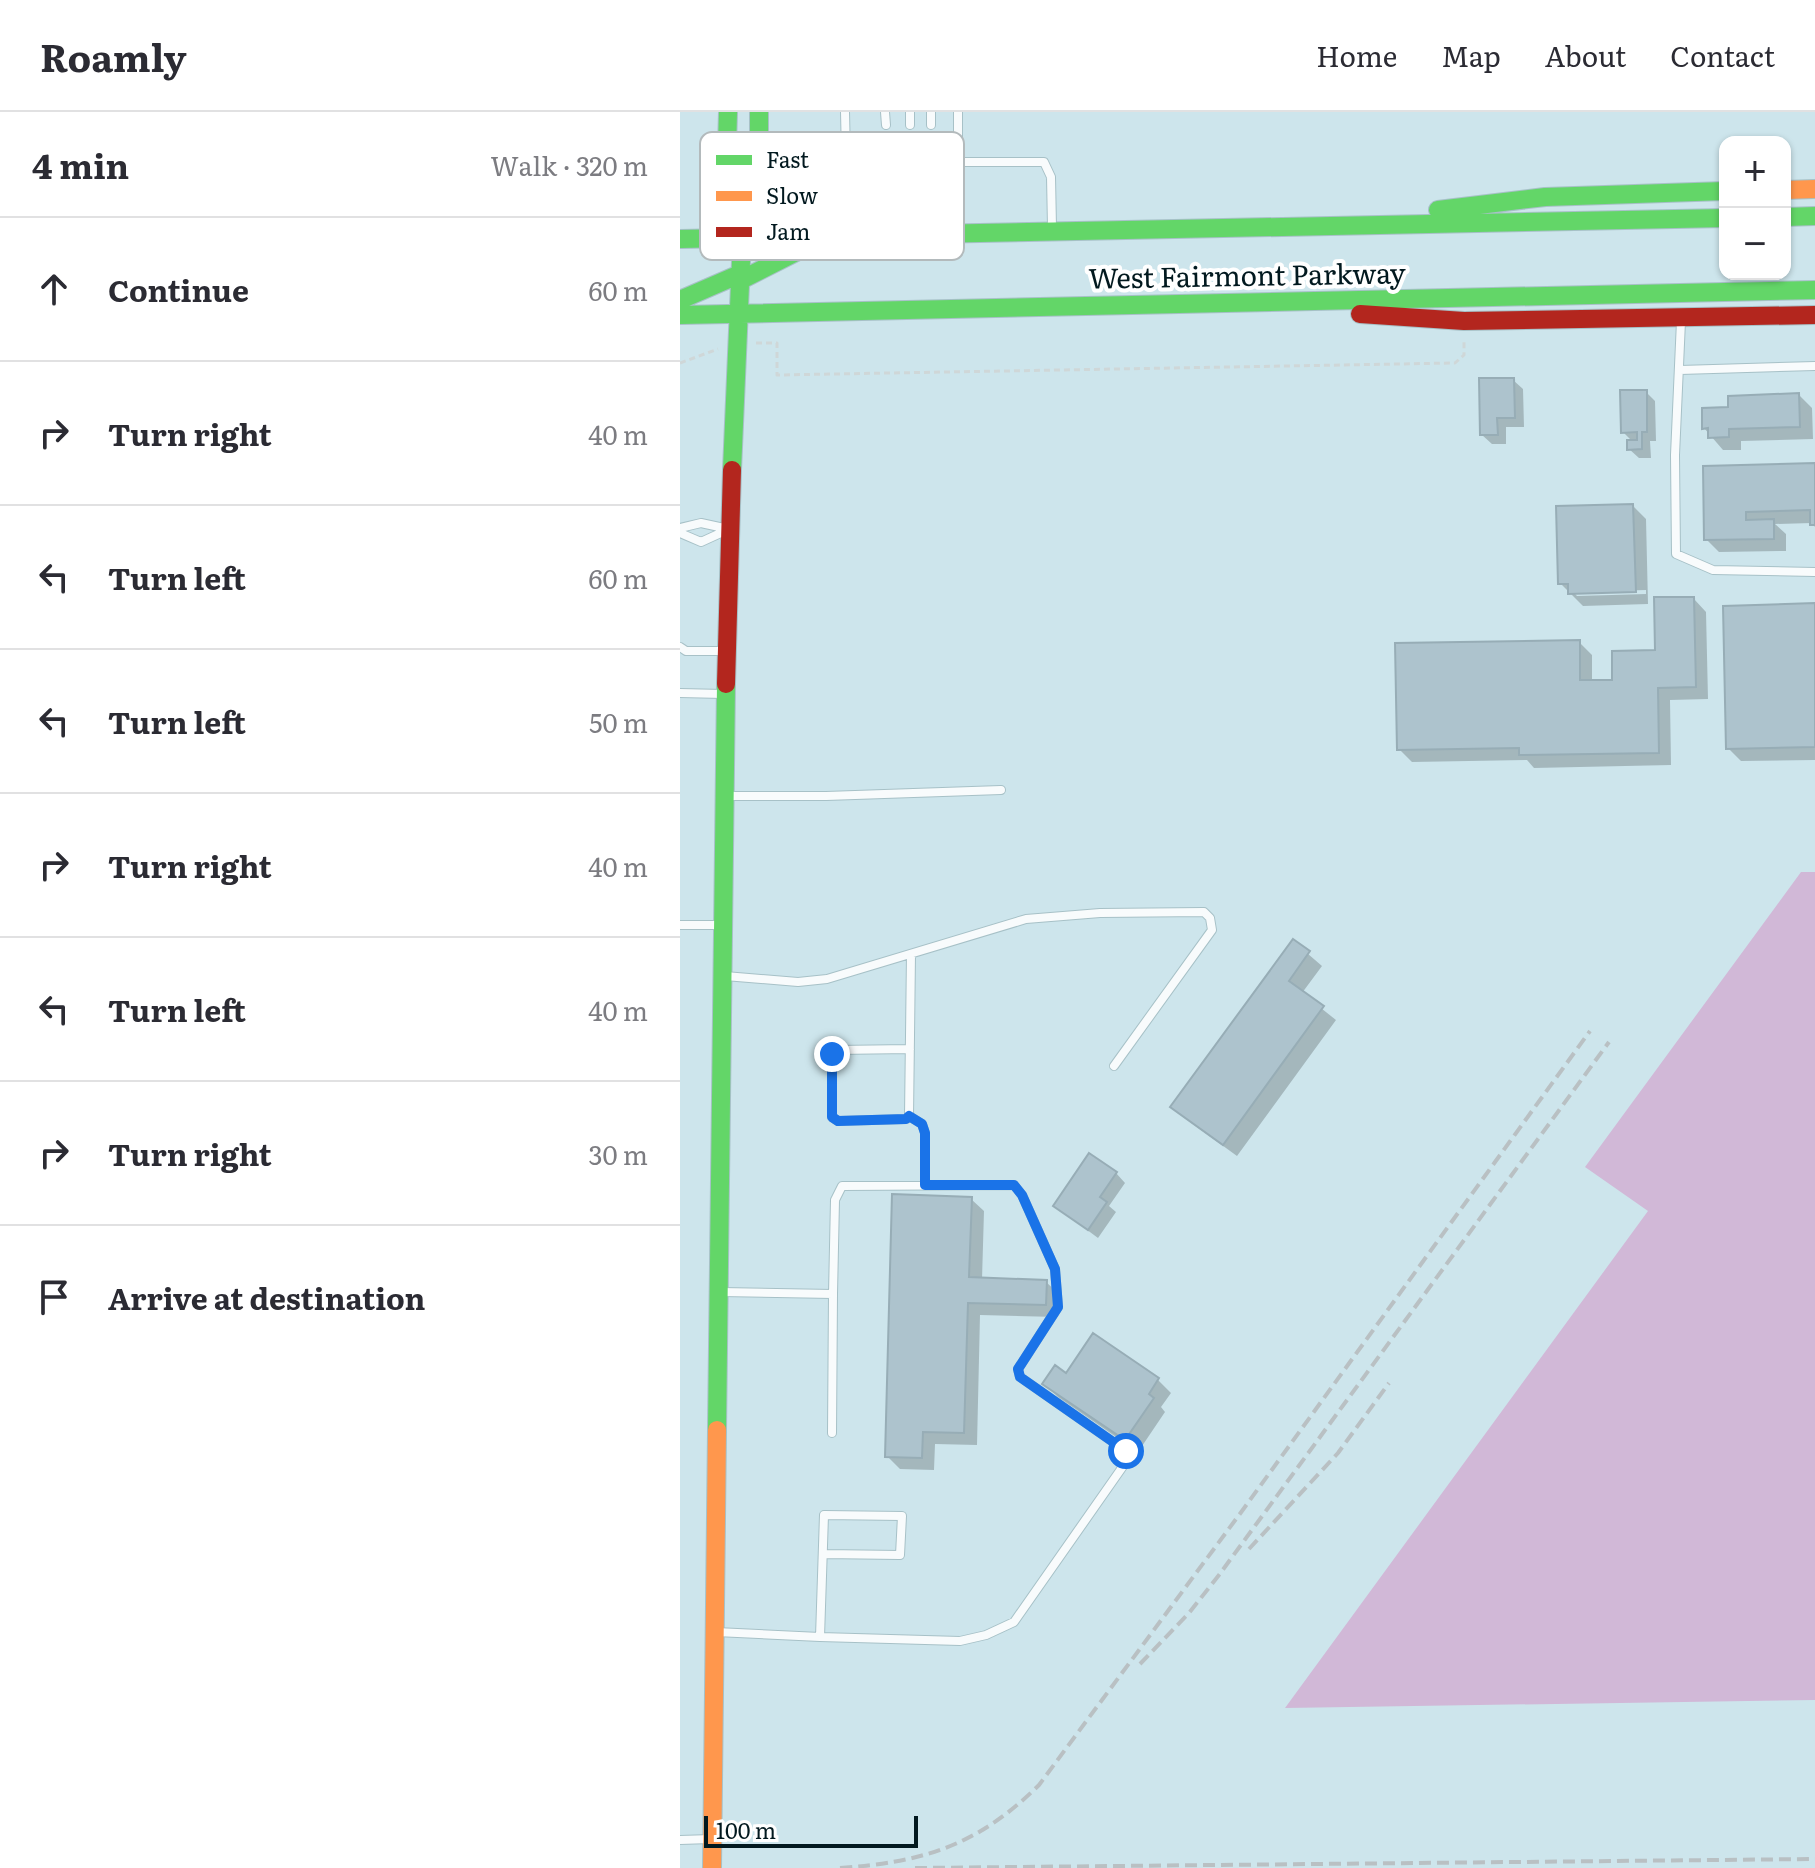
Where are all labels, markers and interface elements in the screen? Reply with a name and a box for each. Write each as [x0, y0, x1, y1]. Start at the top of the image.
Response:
text: Roamly [40, 27, 186, 84]
text: Home [1316, 34, 1397, 76]
text: Map [1441, 34, 1501, 76]
text: About [1545, 34, 1626, 76]
text: Contact [1670, 34, 1775, 76]
legend [700, 132, 964, 260]
map controls [1719, 136, 1791, 280]
button: + [1719, 136, 1791, 208]
text: 4 min [32, 139, 129, 189]
text: Fast [766, 142, 809, 175]
text: Walk · 320 m [490, 145, 648, 184]
text: Slow [766, 178, 818, 211]
button: − [1719, 208, 1791, 280]
text: Jam [766, 214, 810, 247]
street label: West Fairmont Parkway [1088, 250, 1407, 298]
icon: ahead [32, 267, 76, 311]
text: Continue [108, 267, 249, 311]
text: 60 m [589, 270, 648, 309]
icon: right [32, 411, 76, 455]
text: Turn right [108, 411, 272, 455]
text: 40 m [588, 414, 648, 453]
icon: left [32, 555, 76, 599]
text: Turn left [108, 555, 246, 599]
text: 60 m [589, 558, 648, 597]
icon: left [32, 699, 76, 743]
text: Turn left [108, 699, 246, 743]
text: 50 m [589, 702, 648, 741]
icon: right [32, 843, 76, 887]
text: Turn right [108, 843, 272, 887]
text: 40 m [588, 846, 648, 885]
icon: left [32, 987, 76, 1031]
text: Turn left [108, 987, 246, 1031]
text: 40 m [588, 990, 648, 1029]
route end [814, 1036, 850, 1072]
icon: right [32, 1131, 76, 1175]
text: Turn right [108, 1131, 272, 1175]
text: 30 m [588, 1134, 648, 1173]
icon: arrive [32, 1275, 76, 1319]
text: Arrive at destination [108, 1275, 425, 1319]
route start [1108, 1433, 1144, 1469]
scale bar [704, 1812, 918, 1848]
text: 100 m [716, 1813, 776, 1846]

